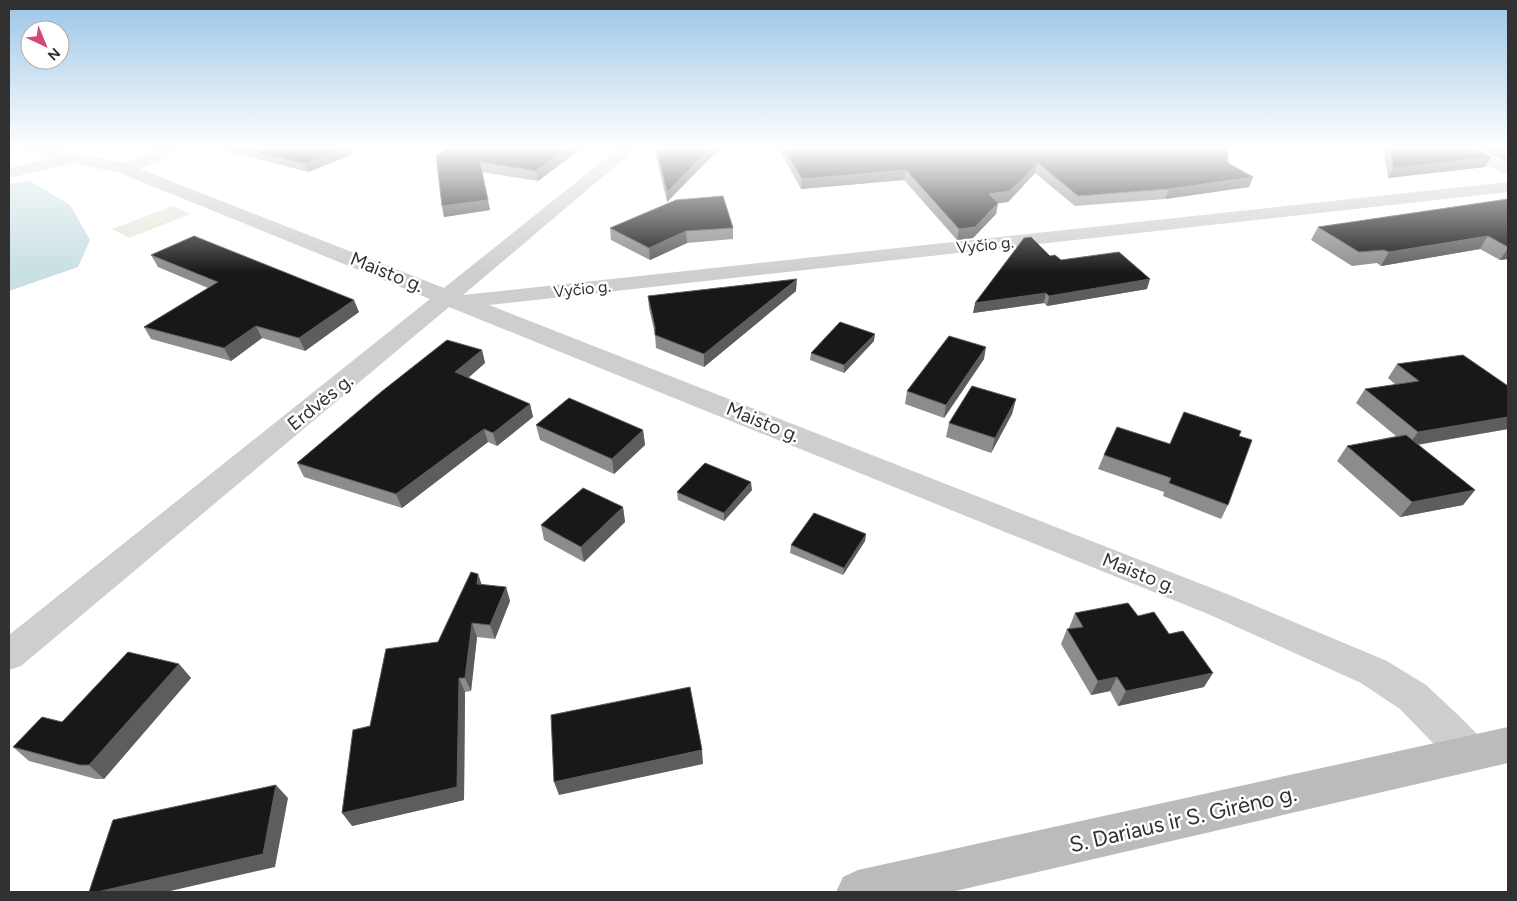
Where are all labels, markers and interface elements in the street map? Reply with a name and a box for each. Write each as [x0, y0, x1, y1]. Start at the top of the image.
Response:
north arrow [20, 20, 70, 70]
text: N [44, 44, 63, 64]
street label: Vyčio g. [955, 233, 1015, 257]
street label: Maisto g. [347, 247, 427, 297]
street label: Vyčio g. [552, 277, 612, 301]
street label: Erdvės g. [283, 369, 357, 435]
street label: Maisto g. [723, 397, 803, 447]
street label: Maisto g. [1099, 548, 1179, 598]
street label: S. Dariaus ir S. Girėno g. [1067, 780, 1299, 858]

